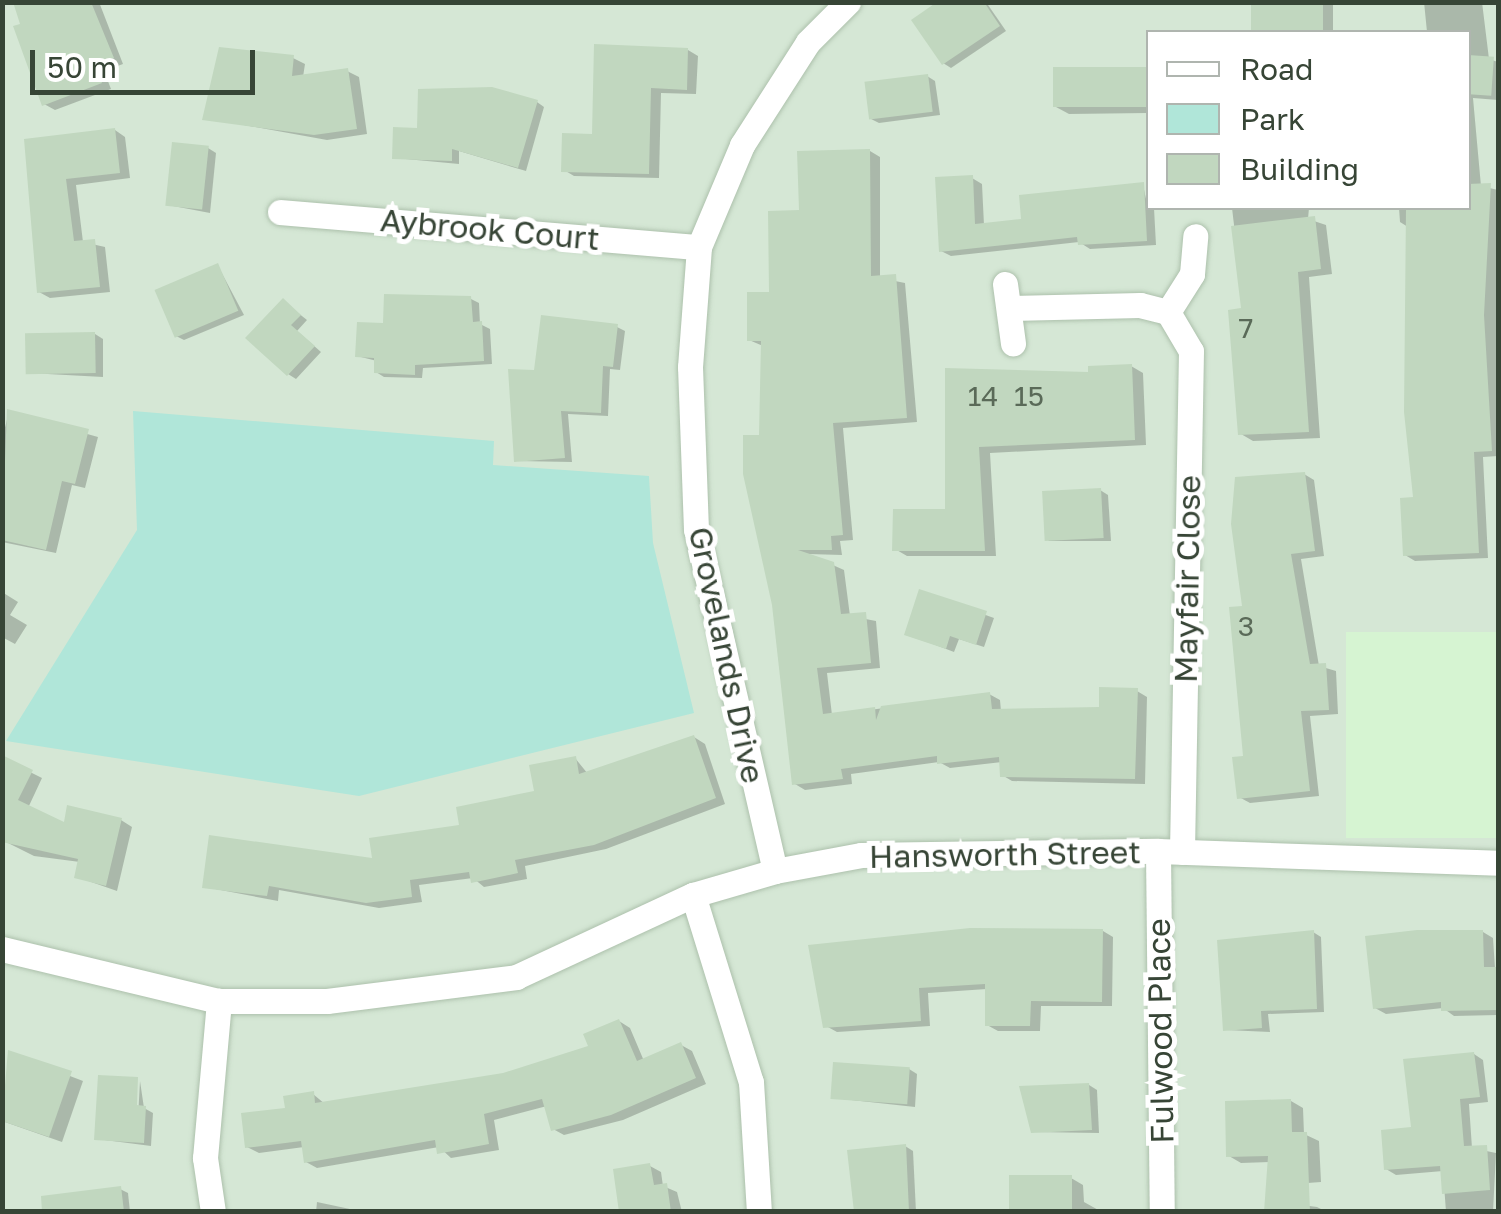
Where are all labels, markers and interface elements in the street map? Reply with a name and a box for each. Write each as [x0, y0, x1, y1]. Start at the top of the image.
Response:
scale bar [35, 30, 260, 92]
legend [1146, 30, 1471, 210]
text: 50 m [47, 49, 117, 85]
text: Road [1240, 51, 1314, 87]
text: Park [1240, 101, 1305, 137]
text: Building [1240, 151, 1359, 187]
street label: Aybrook Court [379, 200, 601, 258]
house number: 7 [1239, 311, 1253, 345]
house number: 14 [968, 379, 998, 413]
house number: 15 [1014, 379, 1044, 413]
street label: Mayfair Close [1166, 475, 1208, 683]
street label: Grovelands Drive [681, 523, 773, 787]
house number: 3 [1238, 609, 1254, 643]
street label: Hansworth Street [869, 832, 1141, 876]
street label: Fulwood Place [1139, 918, 1181, 1144]

